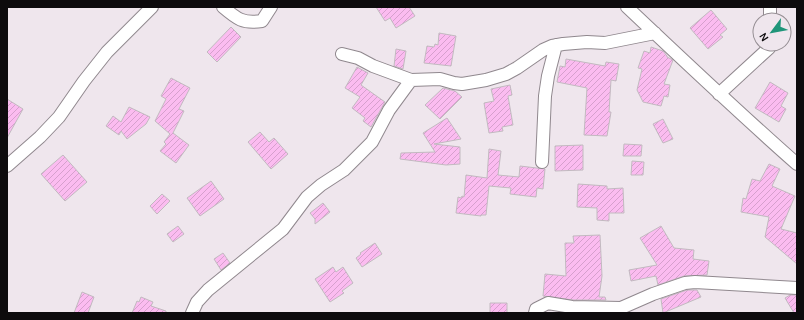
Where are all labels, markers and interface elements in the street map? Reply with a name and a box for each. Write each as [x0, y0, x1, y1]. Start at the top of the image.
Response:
north arrow [752, 12, 792, 52]
text: N [756, 30, 772, 44]

